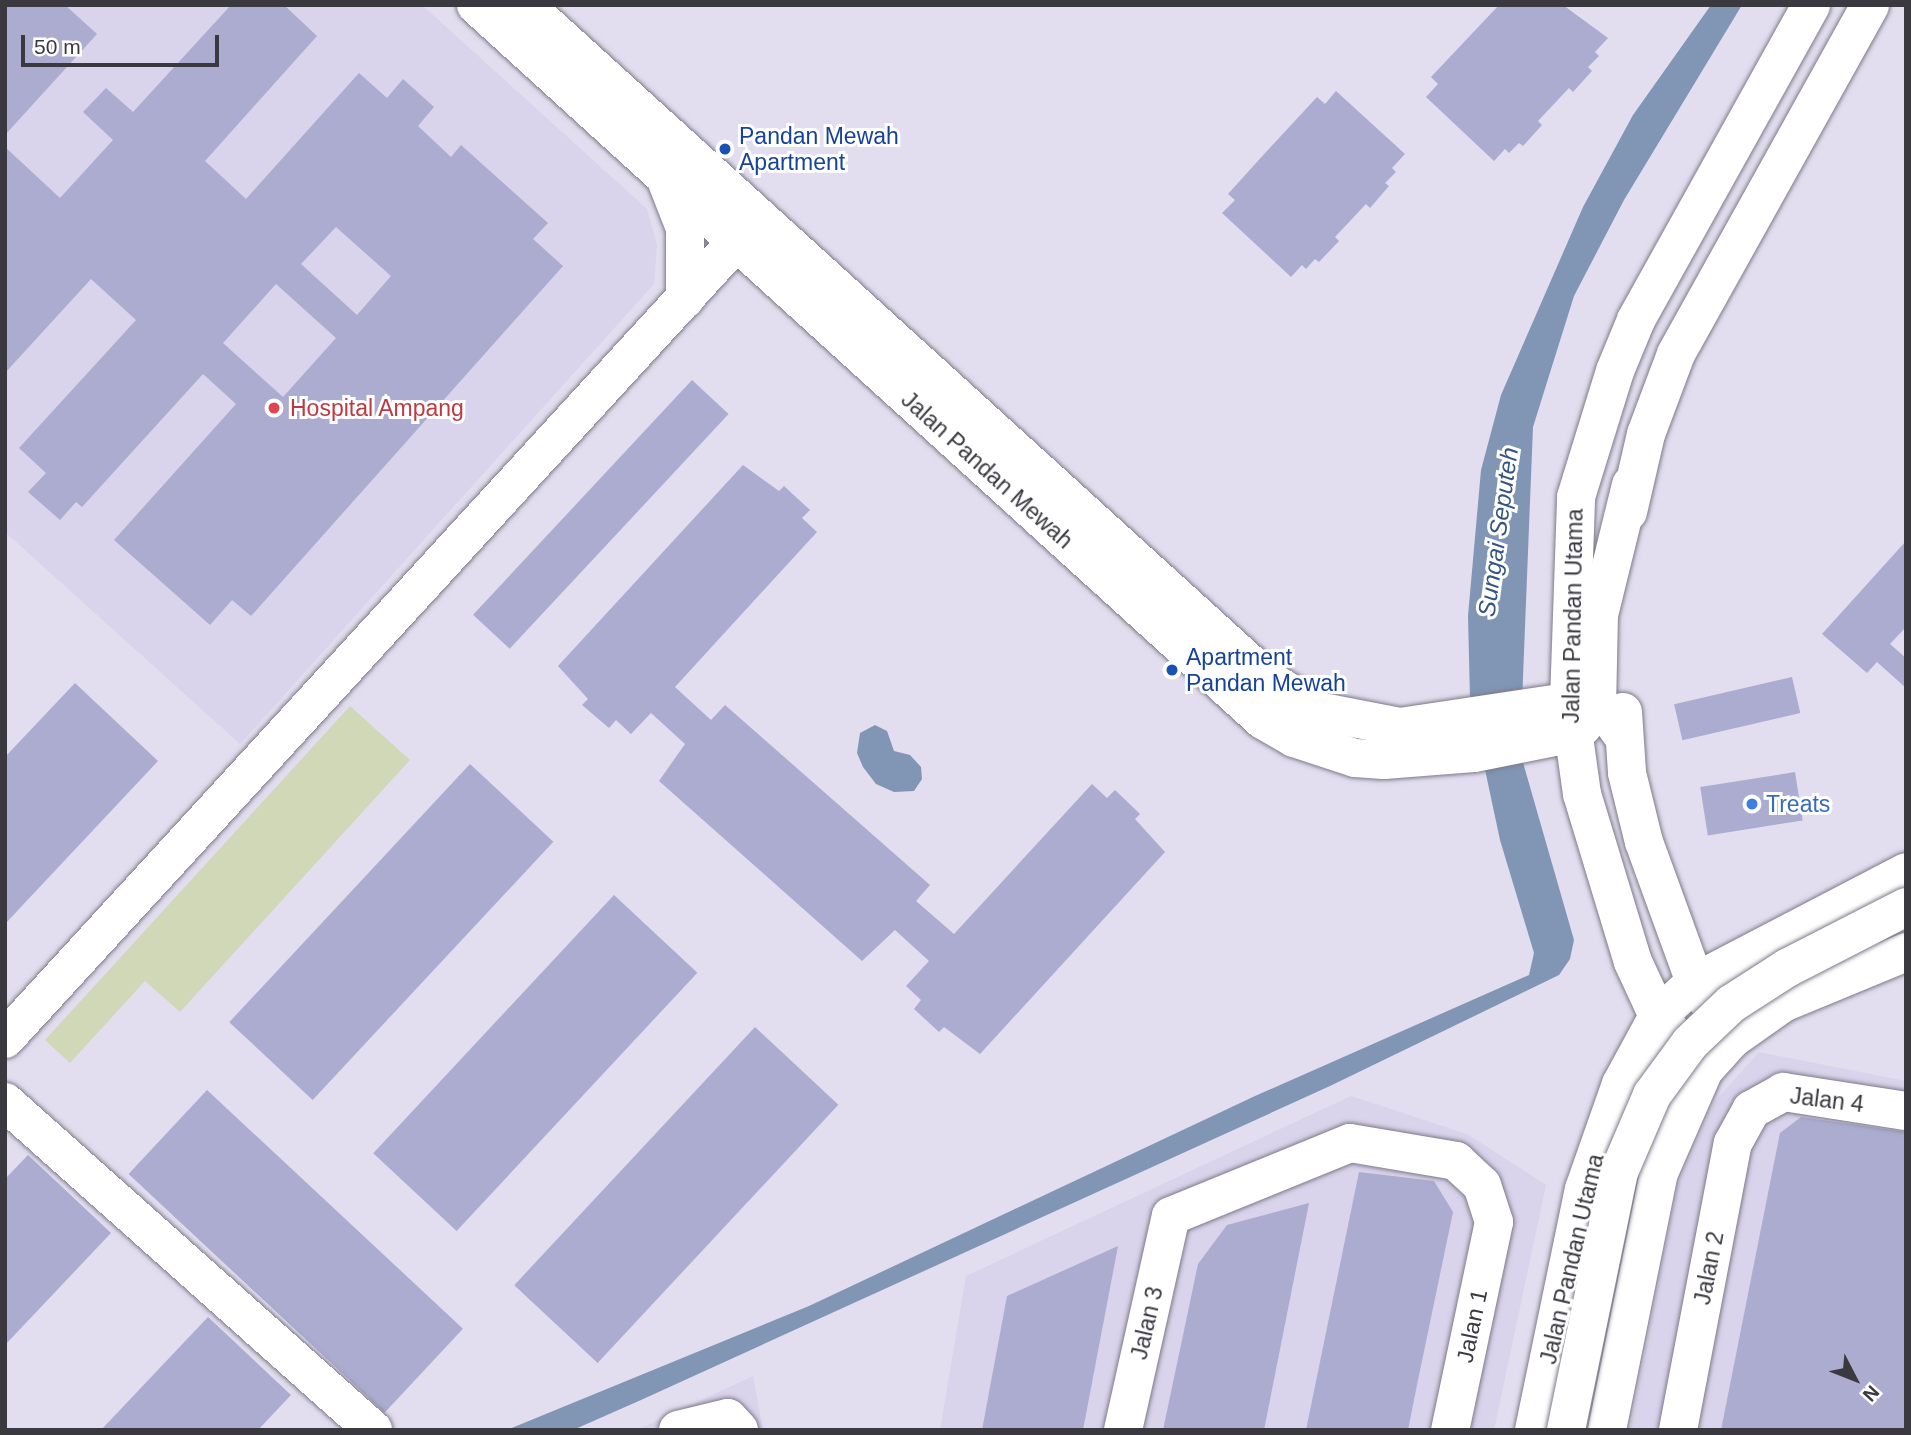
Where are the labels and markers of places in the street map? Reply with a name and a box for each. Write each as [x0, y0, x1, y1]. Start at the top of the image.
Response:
place label: Pandan Mewah Apartment [739, 122, 899, 176]
marker: Pandan Mewah Apartment [717, 141, 733, 157]
place label: Hospital Ampang [290, 394, 465, 422]
marker: Hospital Ampang [264, 398, 284, 418]
place label: Apartment Pandan Mewah [1186, 643, 1346, 697]
marker: Apartment Pandan Mewah [1164, 662, 1180, 678]
place label: Treats [1766, 790, 1830, 818]
marker: Treats [1744, 796, 1760, 812]

